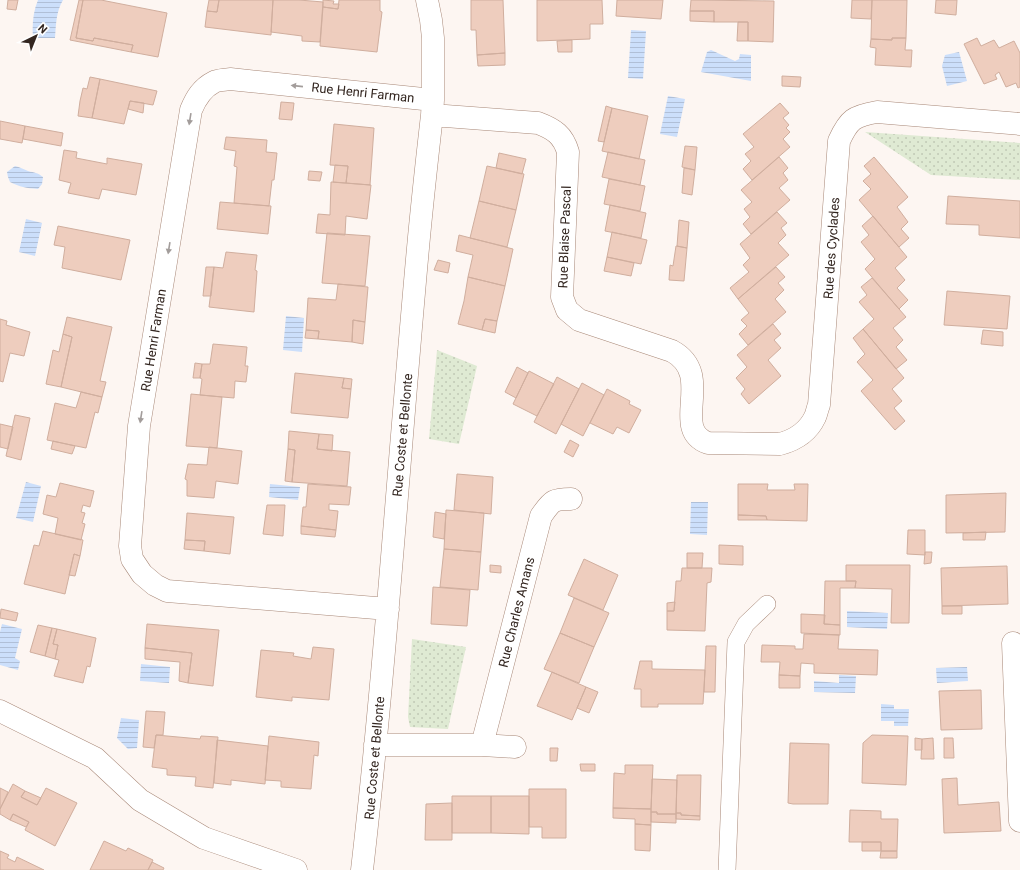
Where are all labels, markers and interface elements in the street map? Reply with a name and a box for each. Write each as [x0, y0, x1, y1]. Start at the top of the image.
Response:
north arrow [16, 16, 56, 56]
text: N [35, 22, 50, 37]
street label: Rue Henri Farman [311, 80, 415, 105]
one-way arrow [291, 82, 303, 89]
one-way arrow [187, 113, 193, 125]
street label: Rue Blaise Pascal [555, 185, 574, 289]
street label: Rue des Cyclades [820, 196, 843, 299]
one-way arrow [165, 241, 171, 254]
street label: Rue Henri Farman [138, 288, 169, 392]
street label: Rue Coste et Bellonte [390, 373, 415, 497]
one-way arrow [138, 411, 144, 423]
street label: Rue Charles Amans [496, 555, 538, 669]
street label: Rue Coste et Bellonte [362, 696, 387, 820]

